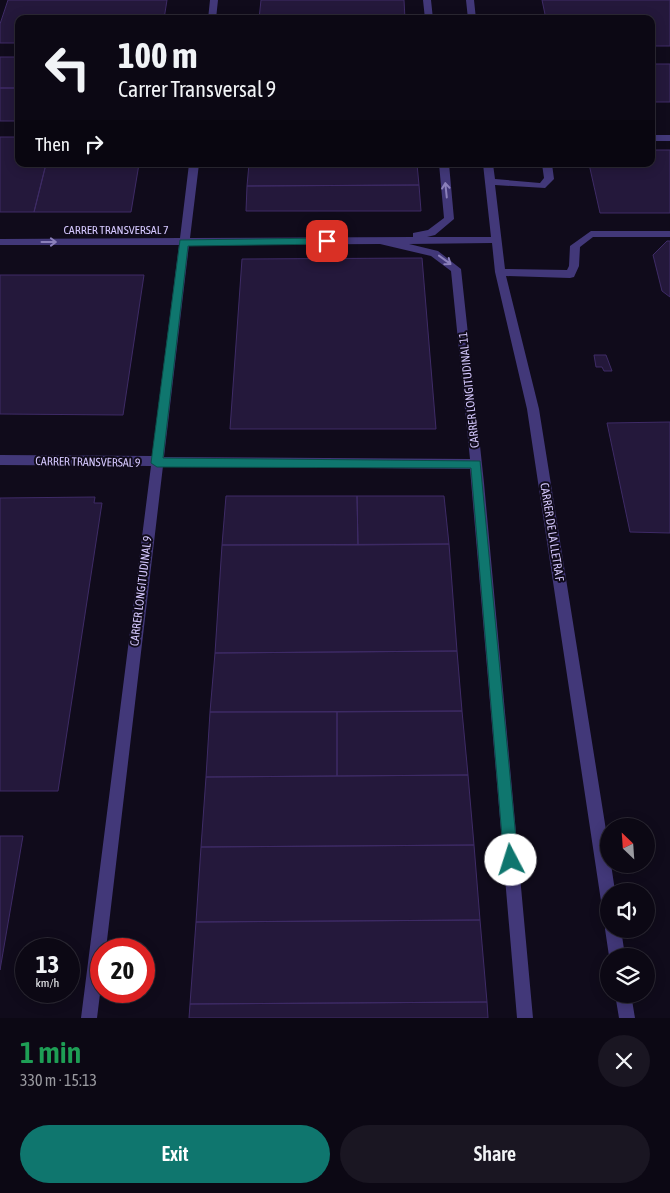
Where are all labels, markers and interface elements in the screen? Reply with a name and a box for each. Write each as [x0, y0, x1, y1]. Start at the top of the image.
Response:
icon: left [35, 35, 100, 100]
text: 100 m [118, 35, 197, 75]
text: Carrer Transversal 9 [118, 76, 276, 102]
icon: right [80, 130, 108, 158]
text: Then [35, 133, 70, 155]
one-way arrow [441, 182, 451, 198]
pin [306, 220, 348, 262]
street label: CARRER TRANSVERSAL 7 [63, 223, 169, 237]
icon: arrive [313, 227, 341, 255]
one-way arrow [40, 237, 56, 247]
one-way arrow [438, 255, 451, 266]
street label: CARRER LONGITUDINAL 11 [456, 331, 482, 449]
street label: CARRER TRANSVERSAL 9 [35, 454, 141, 470]
street label: CARRER DE LA LLETRA F [537, 482, 567, 582]
street label: CARRER LONGITUDINAL 9 [127, 535, 155, 647]
north arrow [600, 818, 655, 872]
map controls [600, 818, 655, 1003]
position arrow [484, 833, 536, 885]
button: sound [600, 883, 655, 938]
speed limit sign: 20 [90, 938, 155, 1003]
button: layers [600, 948, 655, 1003]
text: 13 [36, 950, 59, 978]
text: km/h [36, 976, 59, 990]
text: 1 min [20, 1035, 81, 1069]
button: close [598, 1035, 650, 1087]
text: 330 m · 15:13 [20, 1071, 97, 1089]
button: Exit [20, 1125, 330, 1183]
button: Share [340, 1125, 650, 1183]

